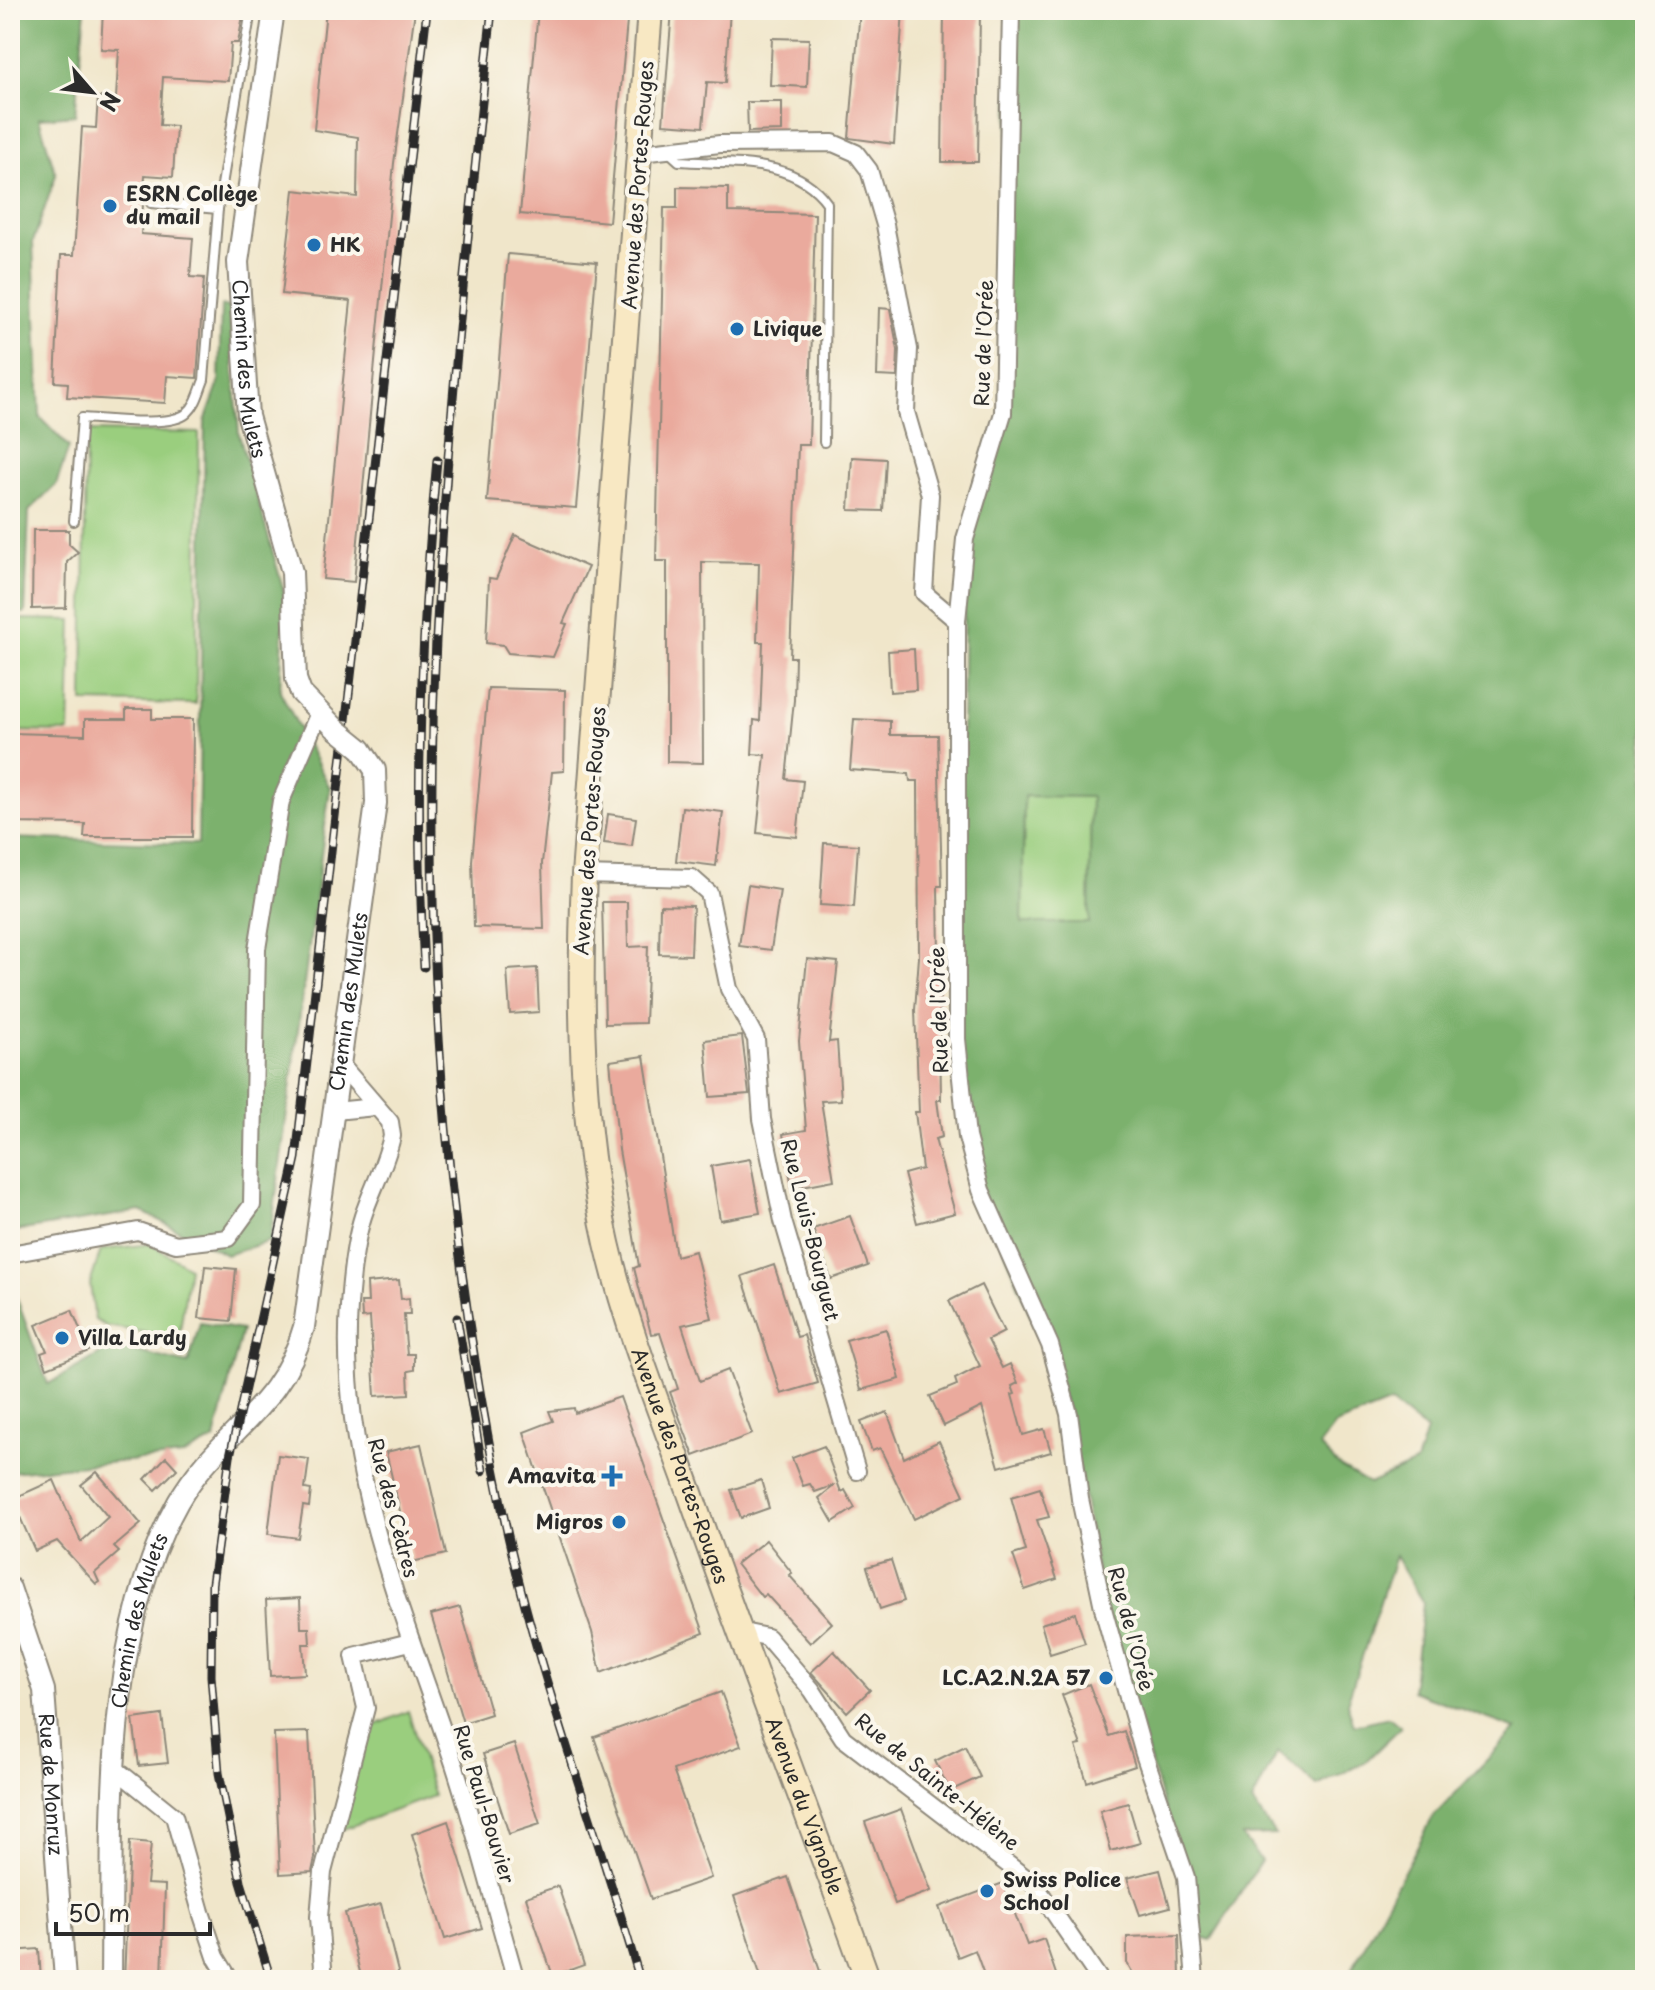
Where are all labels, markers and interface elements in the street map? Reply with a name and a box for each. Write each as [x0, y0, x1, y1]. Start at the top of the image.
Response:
north arrow [52, 52, 132, 132]
street label: Avenue des Portes-Rouges [613, 60, 661, 310]
text: N [92, 87, 130, 118]
place label: ESRN Collège du mail [126, 178, 258, 231]
marker: ESRN Collège du mail [101, 197, 119, 215]
place label: HK [330, 229, 361, 259]
marker: HK [305, 236, 323, 254]
street label: Chemin des Mulets [225, 278, 275, 461]
street label: Rue de l'Orée [966, 279, 1000, 407]
place label: Livique [753, 313, 823, 343]
marker: Livique [728, 320, 746, 338]
street label: Avenue des Portes-Rouges [565, 706, 613, 956]
street label: Chemin des Mulets [321, 910, 375, 1093]
street label: Rue de l'Orée [921, 946, 955, 1074]
street label: Rue Louis-Bourguet [774, 1135, 848, 1324]
place label: Villa Lardy [78, 1322, 187, 1352]
marker: Villa Lardy [53, 1329, 71, 1347]
street label: Avenue des Portes-Rouges [624, 1343, 737, 1588]
street label: Rue des Cèdres [361, 1435, 427, 1581]
place label: Amavita [507, 1460, 596, 1490]
marker: Amavita [603, 1467, 621, 1485]
place label: Migros [536, 1506, 603, 1536]
marker: Migros [610, 1513, 628, 1531]
street label: Chemin des Mulets [103, 1528, 175, 1710]
street label: Rue de l'Orée [1101, 1563, 1163, 1694]
place label: LC.A2.N.2A 57 [942, 1662, 1091, 1692]
marker: LC.A2.N.2A 57 [1097, 1669, 1115, 1687]
street label: Rue de Sainte-Hélène [849, 1705, 1026, 1857]
street label: Rue de Monruz [32, 1712, 72, 1856]
street label: Avenue du Vignoble [758, 1713, 852, 1899]
street label: Rue Paul-Bouvier [447, 1721, 524, 1888]
place label: Swiss Police School [1003, 1864, 1121, 1917]
marker: Swiss Police School [978, 1882, 996, 1900]
scale bar [56, 1886, 210, 1936]
text: 50 m [68, 1894, 130, 1930]

